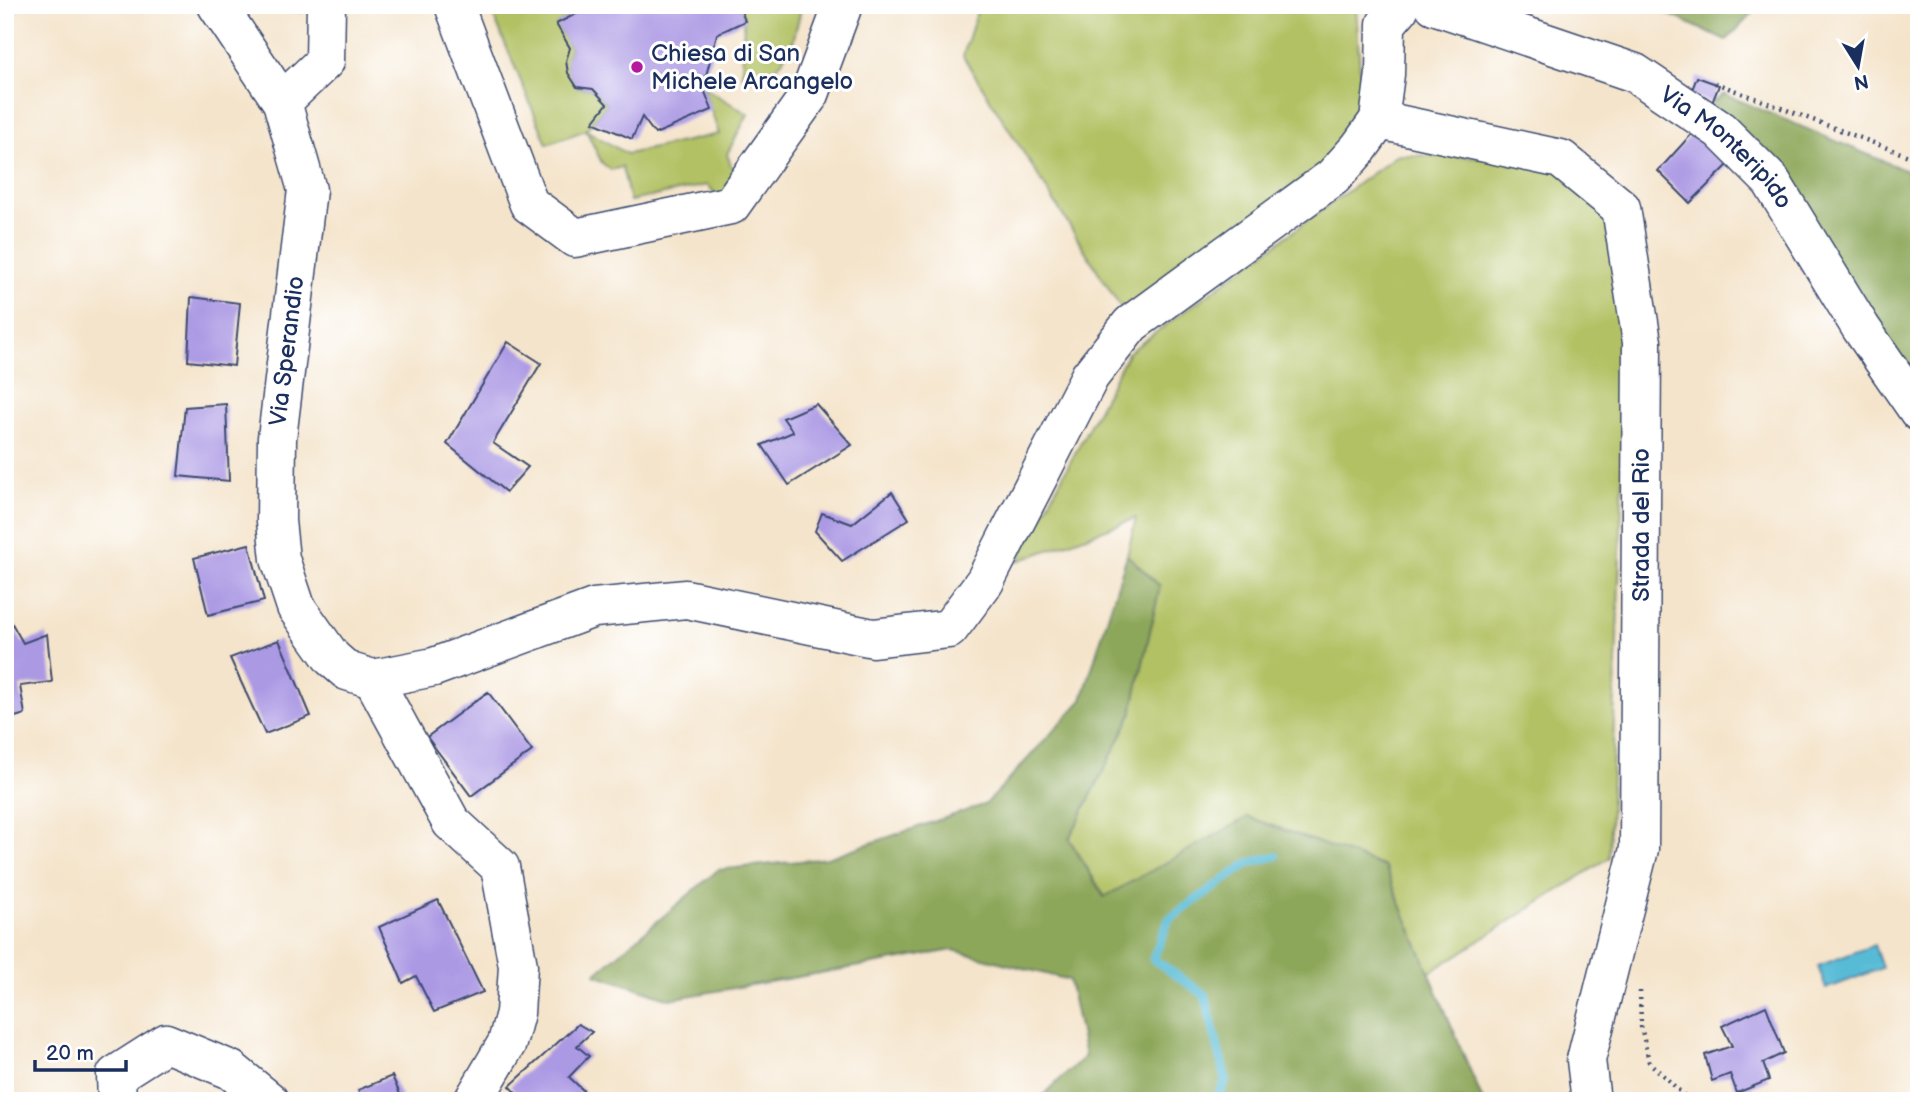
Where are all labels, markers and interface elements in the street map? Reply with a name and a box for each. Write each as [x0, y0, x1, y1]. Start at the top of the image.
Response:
north arrow [1822, 32, 1892, 102]
place label: Chiesa di San Michele Arcangelo [651, 39, 853, 96]
marker: Chiesa di San Michele Arcangelo [629, 59, 645, 75]
text: N [1852, 69, 1870, 94]
street label: Via Monteripido [1655, 80, 1799, 214]
street label: Via Sperandio [263, 274, 311, 428]
street label: Strada del Rio [1627, 448, 1656, 602]
scale bar [35, 1029, 126, 1073]
text: 20 m [46, 1041, 94, 1066]

